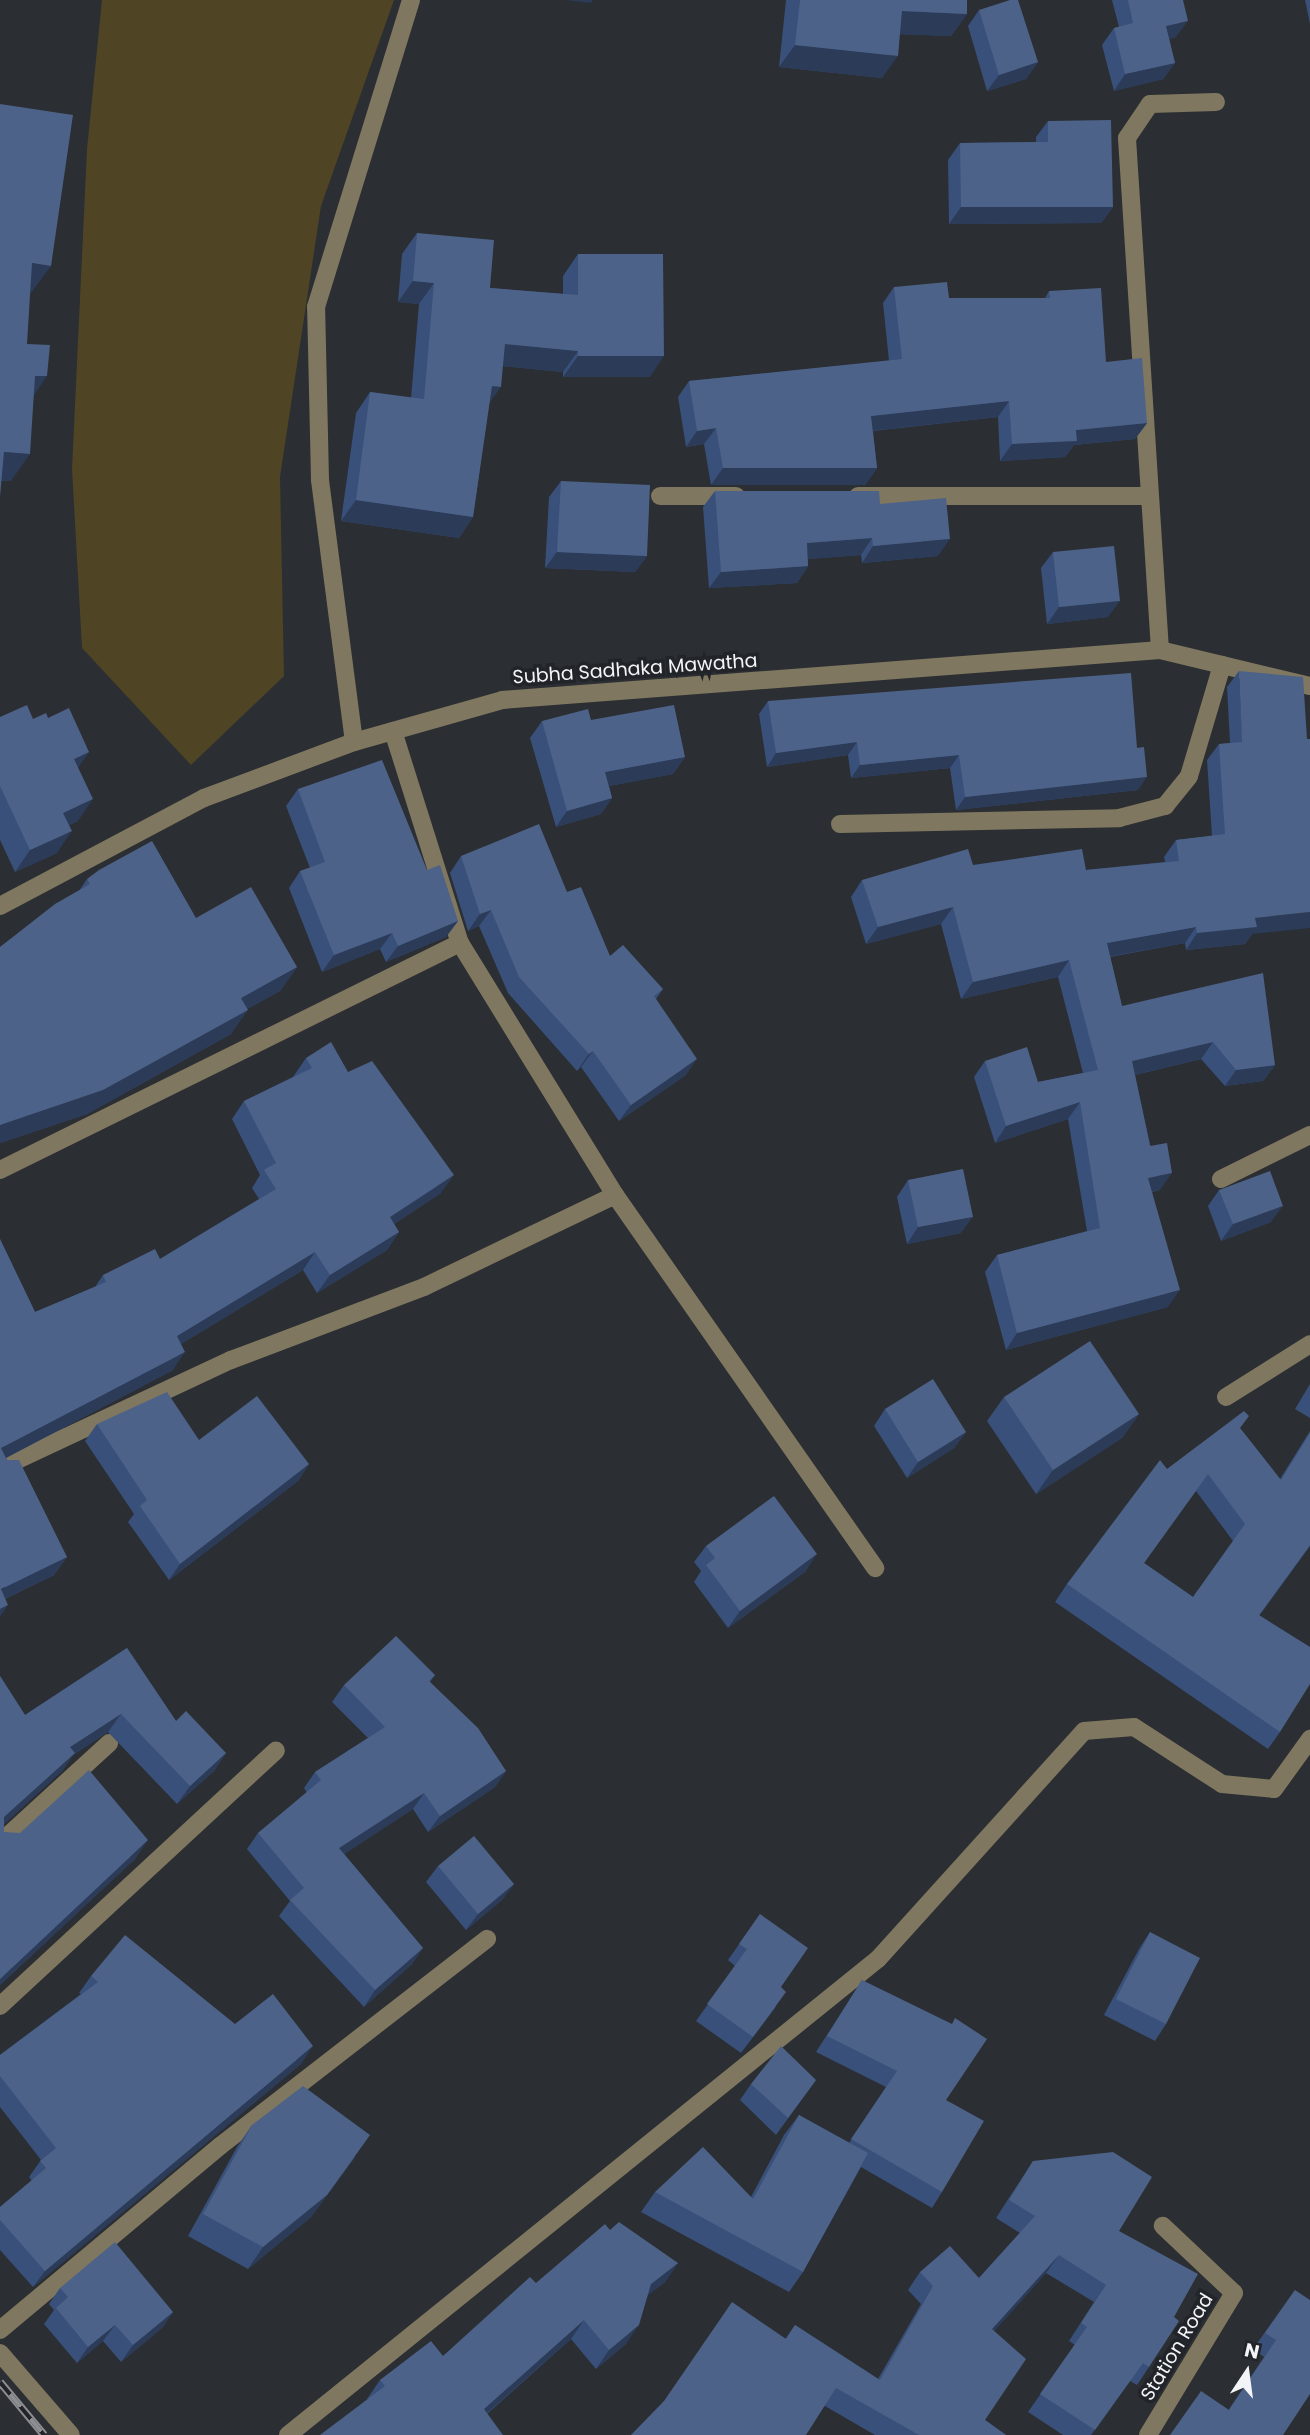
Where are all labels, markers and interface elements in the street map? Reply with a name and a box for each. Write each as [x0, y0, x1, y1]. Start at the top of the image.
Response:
street label: Subha Sadhaka Mawatha [512, 649, 758, 689]
street label: Station Road [1136, 2289, 1218, 2405]
text: N [1242, 2336, 1262, 2366]
north arrow [1212, 2337, 1282, 2407]

